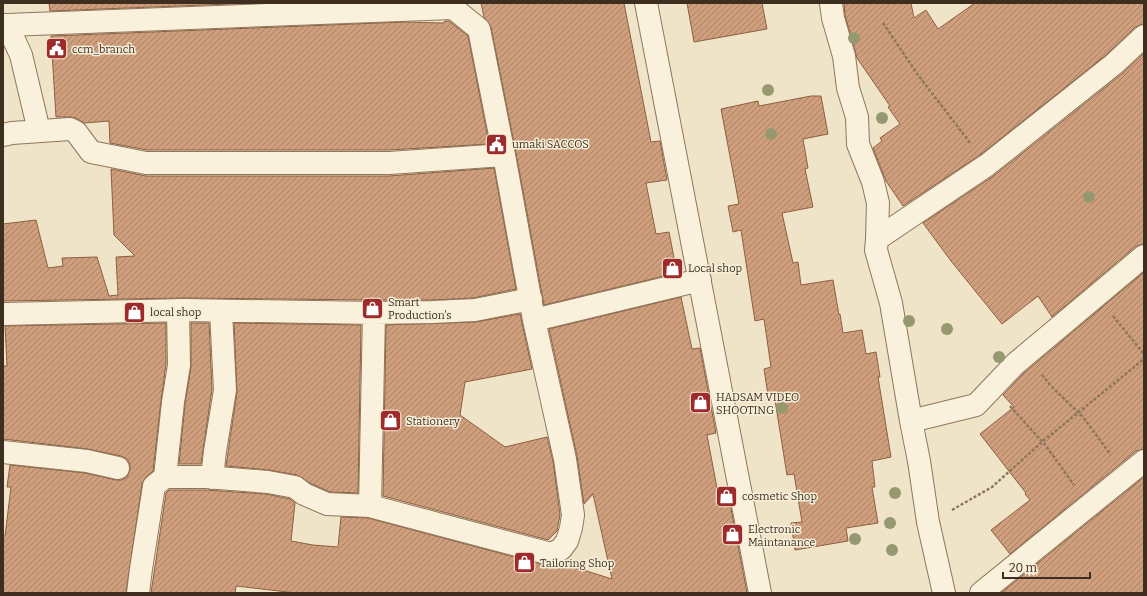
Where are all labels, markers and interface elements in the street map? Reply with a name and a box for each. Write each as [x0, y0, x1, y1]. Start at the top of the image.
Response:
public building icon: ccm_branch [44, 36, 70, 62]
place label: ccm_branch [72, 43, 135, 56]
public building icon: umaki SACCOS [484, 131, 510, 157]
place label: umaki SACCOS [512, 138, 589, 151]
shop icon: Local shop [659, 255, 685, 281]
place label: Local shop [688, 262, 743, 275]
shop icon: Smart Production's [359, 295, 385, 321]
place label: Smart Production's [388, 296, 451, 322]
shop icon: local shop [122, 299, 148, 325]
place label: local shop [150, 306, 202, 319]
shop icon: HADSAM VIDEO SHOOTING [688, 390, 714, 416]
place label: HADSAM VIDEO SHOOTING [716, 391, 799, 417]
shop icon: Stationery [377, 408, 403, 434]
place label: Stationery [406, 415, 460, 428]
shop icon: cosmetic Shop [713, 483, 739, 509]
place label: cosmetic Shop [742, 490, 817, 503]
shop icon: Electronic Maintanance [719, 522, 745, 548]
place label: Electronic Maintanance [748, 523, 815, 549]
shop icon: Tailoring Shop [511, 550, 537, 576]
scale bar [1003, 554, 1090, 580]
place label: Tailoring Shop [540, 557, 615, 570]
text: 20 m [1009, 561, 1038, 575]

